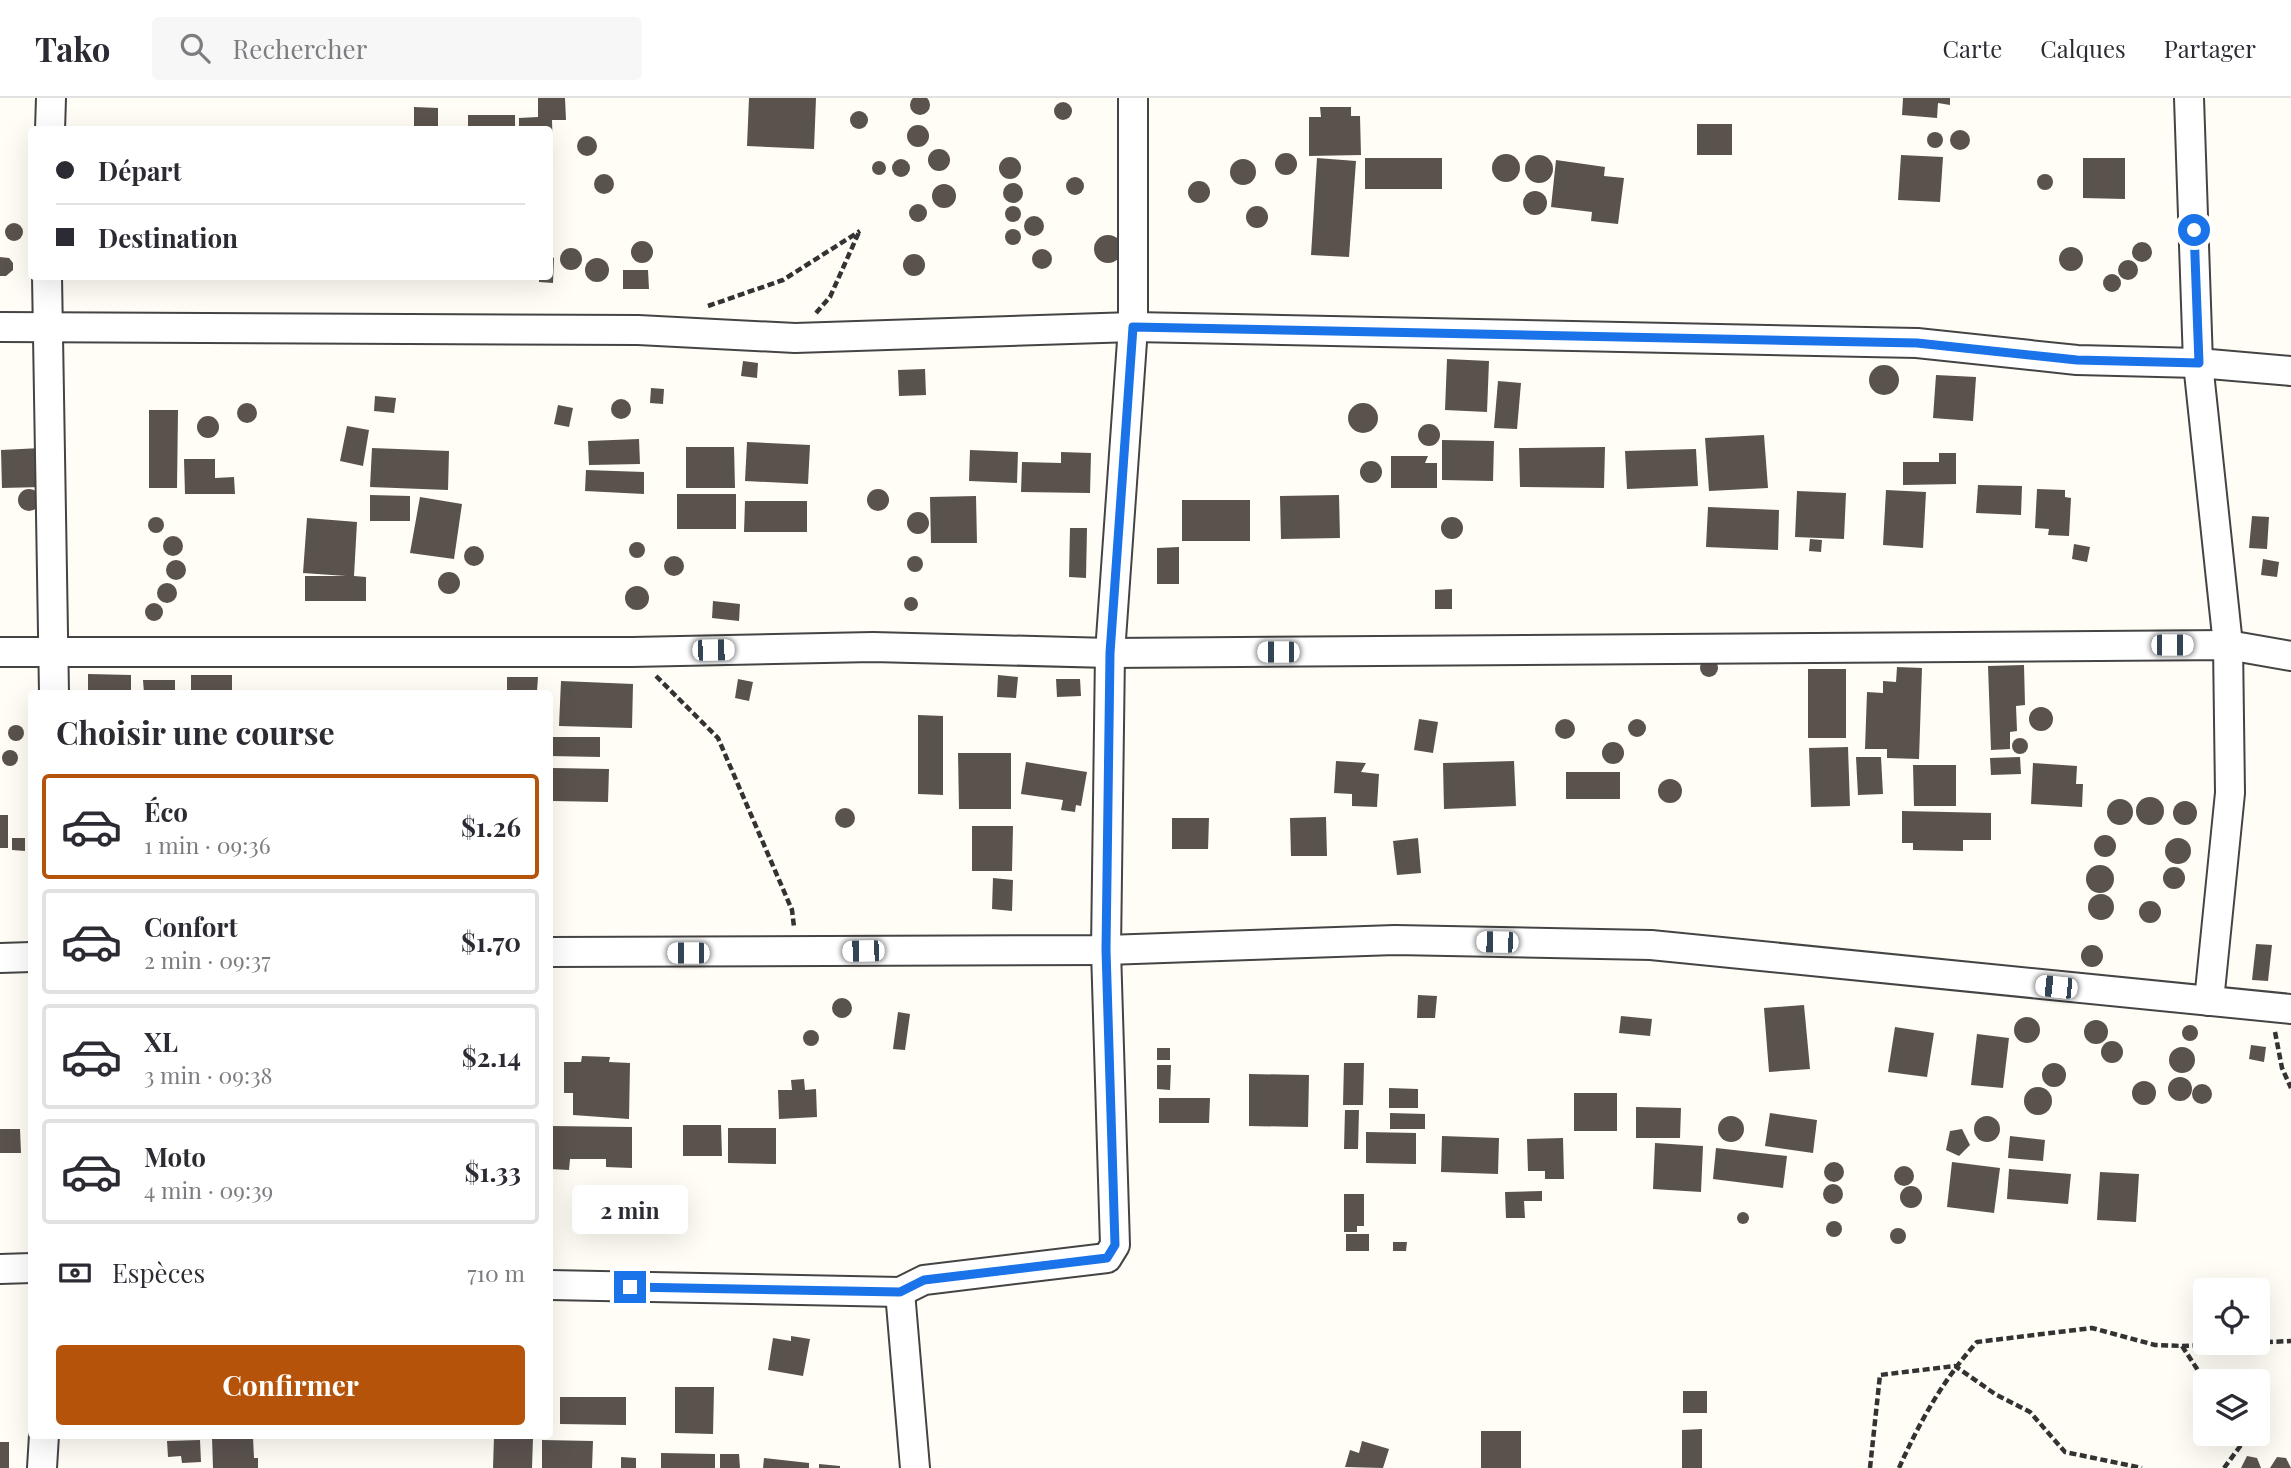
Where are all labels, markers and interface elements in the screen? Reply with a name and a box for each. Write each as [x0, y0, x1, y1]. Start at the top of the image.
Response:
search box [152, 17, 642, 80]
text: Tako [35, 26, 110, 70]
icon: search [176, 29, 214, 67]
text: Rechercher [232, 31, 367, 66]
text: Carte [1943, 32, 2002, 64]
text: Calques [2040, 32, 2126, 64]
text: Partager [2164, 32, 2256, 64]
text: Départ [98, 153, 182, 188]
route start [2178, 214, 2210, 246]
text: Destination [98, 220, 238, 255]
car [2152, 635, 2194, 656]
car [692, 639, 735, 661]
car [1258, 642, 1300, 663]
text: Choisir une course [56, 710, 335, 753]
text: Éco [144, 794, 188, 829]
icon: car [60, 795, 123, 858]
text: $1.26 [461, 809, 521, 844]
text: 1 min · 09:36 [144, 829, 271, 860]
text: Confort [144, 909, 238, 944]
icon: car [60, 910, 123, 973]
text: $1.70 [461, 924, 521, 959]
car [1476, 931, 1519, 953]
car [842, 940, 885, 962]
car [668, 943, 710, 964]
text: 2 min · 09:37 [144, 944, 271, 975]
car [2035, 974, 2078, 1000]
text: XL [144, 1024, 178, 1059]
icon: car [60, 1025, 123, 1088]
text: $2.14 [462, 1039, 521, 1074]
text: 3 min · 09:38 [144, 1059, 272, 1090]
text: Moto [144, 1139, 206, 1174]
icon: car [60, 1140, 123, 1203]
text: $1.33 [465, 1154, 521, 1189]
text: 4 min · 09:39 [144, 1174, 273, 1205]
callout: 2 min [572, 1186, 688, 1234]
text: 2 min [600, 1194, 660, 1225]
icon: cash [56, 1254, 94, 1292]
text: Espèces [112, 1255, 205, 1290]
text: 710 m [467, 1257, 525, 1288]
route end [614, 1271, 646, 1303]
map controls [2193, 1278, 2270, 1446]
button: locate [2193, 1278, 2270, 1355]
button: Confirmer [56, 1345, 525, 1425]
button: layers [2193, 1369, 2270, 1446]

